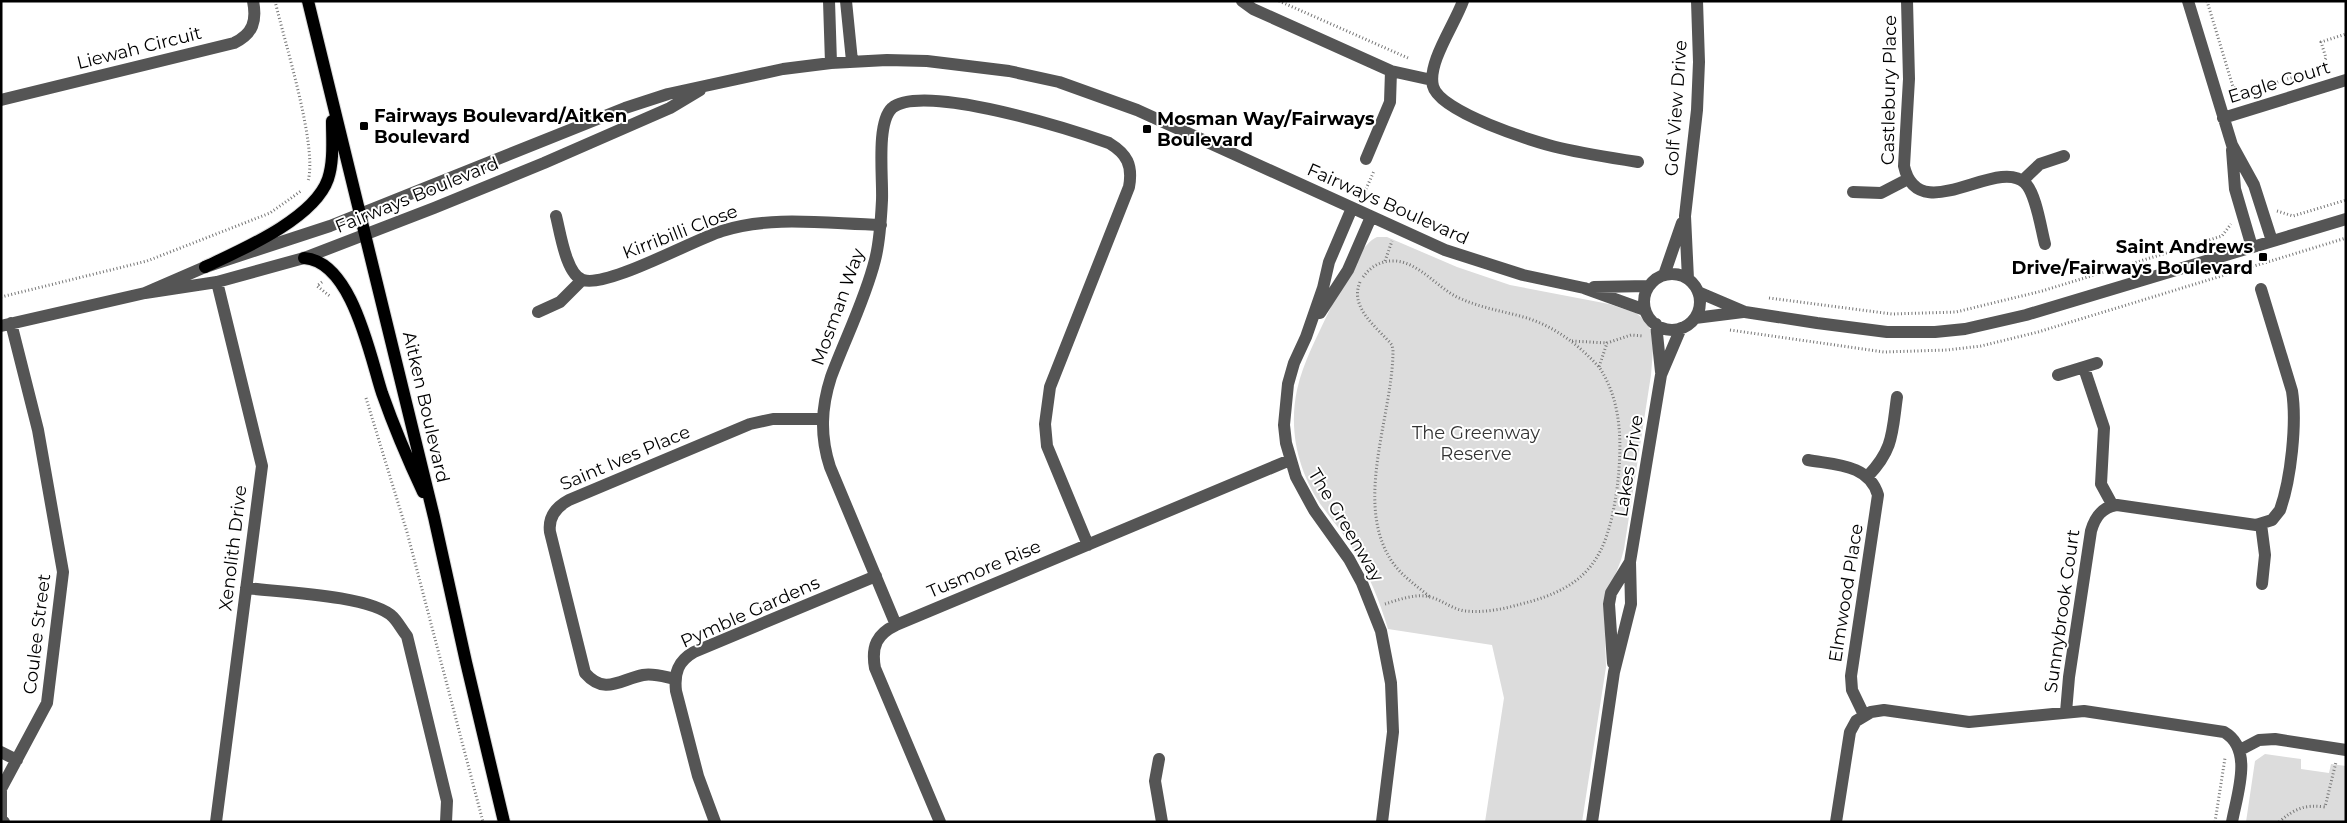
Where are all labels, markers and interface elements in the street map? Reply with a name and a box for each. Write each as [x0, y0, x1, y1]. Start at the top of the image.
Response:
street label: Castlebury Place [1877, 15, 1901, 165]
street label: Liewah Circuit [74, 22, 204, 74]
street label: Golf View Drive [1660, 39, 1692, 177]
street label: Eagle Court [2225, 56, 2333, 108]
place label: Fairways Boulevard/Aitken Boulevard [374, 105, 627, 148]
place label: Mosman Way/Fairways Boulevard [1157, 108, 1375, 151]
marker: Fairways Boulevard/Aitken Boulevard [358, 120, 370, 132]
marker: Mosman Way/Fairways Boulevard [1141, 123, 1153, 135]
street label: Fairways Boulevard [332, 152, 502, 238]
street label: Fairways Boulevard [1304, 158, 1472, 250]
street label: Kirribilli Close [619, 200, 741, 264]
place label: Saint Andrews Drive/Fairways Boulevard [2012, 236, 2253, 279]
street label: Mosman Way [807, 245, 869, 369]
marker: Saint Andrews Drive/Fairways Boulevard [2257, 251, 2269, 263]
street label: Aitken Boulevard [398, 329, 454, 485]
street label: Lakes Drive [1610, 413, 1648, 519]
street label: Saint Ives Place [557, 421, 694, 495]
park label: The Greenway Reserve [1412, 422, 1540, 465]
street label: The Greenway [1304, 464, 1389, 586]
street label: Xenolith Drive [214, 484, 252, 612]
street label: Elmwood Place [1824, 522, 1868, 664]
street label: Sunnybrook Court [2040, 528, 2084, 694]
street label: Tusmore Rise [924, 535, 1044, 603]
street label: Pymble Gardens [677, 571, 823, 653]
street label: Coulee Street [19, 572, 55, 696]

